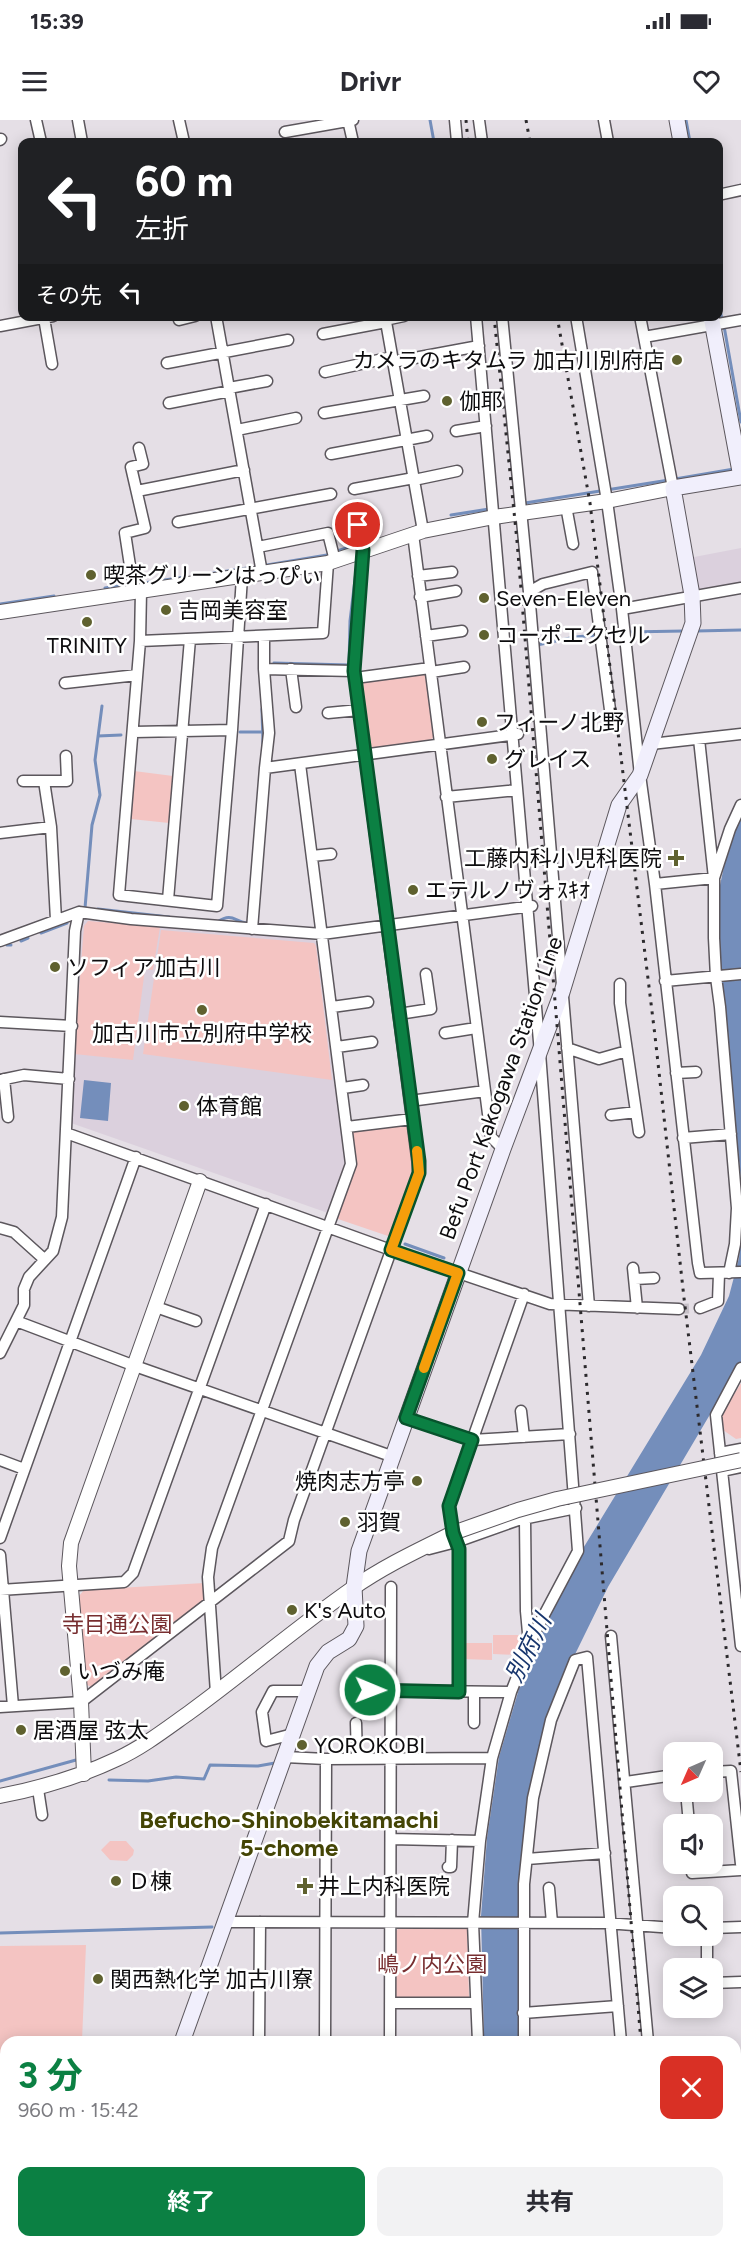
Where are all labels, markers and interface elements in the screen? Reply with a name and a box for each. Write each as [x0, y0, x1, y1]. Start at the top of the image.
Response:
text: 15:39 [30, 8, 84, 35]
icon: menu [18, 65, 51, 98]
text: Drivr [340, 65, 401, 98]
icon: heart [690, 65, 723, 98]
text: 60 m [135, 156, 233, 207]
icon: left [36, 162, 114, 240]
text: 左折 [135, 212, 189, 245]
icon: left [114, 276, 147, 309]
text: その先 [36, 282, 102, 309]
place label: カメラのキタムラ 加古川別府店 [353, 347, 665, 374]
marker: カメラのキタムラ 加古川別府店 [670, 353, 684, 367]
place label: 伽耶 [459, 388, 503, 415]
marker: 伽耶 [440, 394, 454, 408]
pin [332, 499, 383, 550]
icon: arrive [341, 508, 374, 541]
place label: 喫茶グリーンはっぴぃ [103, 562, 322, 589]
marker: 喫茶グリーンはっぴぃ [84, 568, 98, 582]
place label: Seven-Eleven [496, 585, 631, 612]
marker: Seven-Eleven [477, 591, 491, 605]
place label: 吉岡美容室 [178, 597, 288, 624]
marker: 吉岡美容室 [159, 603, 173, 617]
marker: TRINITY [80, 615, 94, 629]
place label: コーポエクセル [496, 622, 650, 649]
marker: コーポエクセル [477, 628, 491, 642]
place label: TRINITY [47, 632, 128, 659]
place label: フィーノ北野 [494, 709, 624, 736]
marker: フィーノ北野 [475, 715, 489, 729]
place label: グレイス [504, 746, 591, 773]
marker: グレイス [485, 752, 499, 766]
place label: 工藤内科小児科医院 [464, 845, 662, 872]
marker: 工藤内科小児科医院 [667, 849, 685, 867]
place label: エテルノヴォｽｷｵ [425, 877, 590, 904]
marker: エテルノヴォｽｷｵ [406, 883, 420, 897]
street label: Befu Port Kakogawa Station Line [433, 933, 569, 1243]
place label: ソフィア加古川 [67, 954, 221, 981]
marker: ソフィア加古川 [48, 960, 62, 974]
marker: 加古川市立別府中学校 [195, 1003, 209, 1017]
place label: 加古川市立別府中学校 [92, 1020, 312, 1047]
place label: 体育館 [196, 1093, 262, 1120]
marker: 体育館 [177, 1099, 191, 1113]
place label: 焼肉志方亭 [295, 1468, 405, 1495]
marker: 焼肉志方亭 [410, 1474, 424, 1488]
place label: 羽賀 [357, 1509, 401, 1536]
marker: 羽賀 [338, 1515, 352, 1529]
place label: K's Auto [304, 1597, 386, 1624]
marker: K's Auto [285, 1603, 299, 1617]
water label: 別府川 [499, 1607, 558, 1687]
park label: 寺目通公園 [62, 1611, 172, 1638]
place label: いづみ庵 [77, 1658, 165, 1685]
position arrow [338, 1658, 402, 1722]
marker: いづみ庵 [58, 1664, 72, 1678]
place label: 居酒屋 弦太 [33, 1717, 148, 1744]
marker: 居酒屋 弦太 [14, 1723, 28, 1737]
place label: YOROKOBI [314, 1732, 425, 1759]
marker: YOROKOBI [295, 1738, 309, 1752]
north arrow [663, 1742, 723, 1802]
map controls [663, 1742, 723, 2018]
district label: Befucho-Shinobekitamachi 5-chome [139, 1805, 439, 1862]
button: sound [663, 1814, 723, 1874]
place label: Ｄ棟 [128, 1868, 172, 1895]
place label: 井上内科医院 [318, 1873, 450, 1900]
marker: Ｄ棟 [109, 1874, 123, 1888]
marker: 井上内科医院 [296, 1877, 314, 1895]
button: search [663, 1886, 723, 1946]
park label: 嶋ノ内公園 [377, 1951, 487, 1978]
button: layers [663, 1958, 723, 2018]
place label: 関西熱化学 加古川寮 [110, 1966, 313, 1993]
marker: 関西熱化学 加古川寮 [91, 1972, 105, 1986]
text: 3 分 [18, 2054, 83, 2097]
button: close [660, 2056, 723, 2119]
text: 960 m · 15:42 [18, 2098, 139, 2122]
button: 終了 [18, 2167, 365, 2236]
button: 共有 [377, 2167, 723, 2236]

